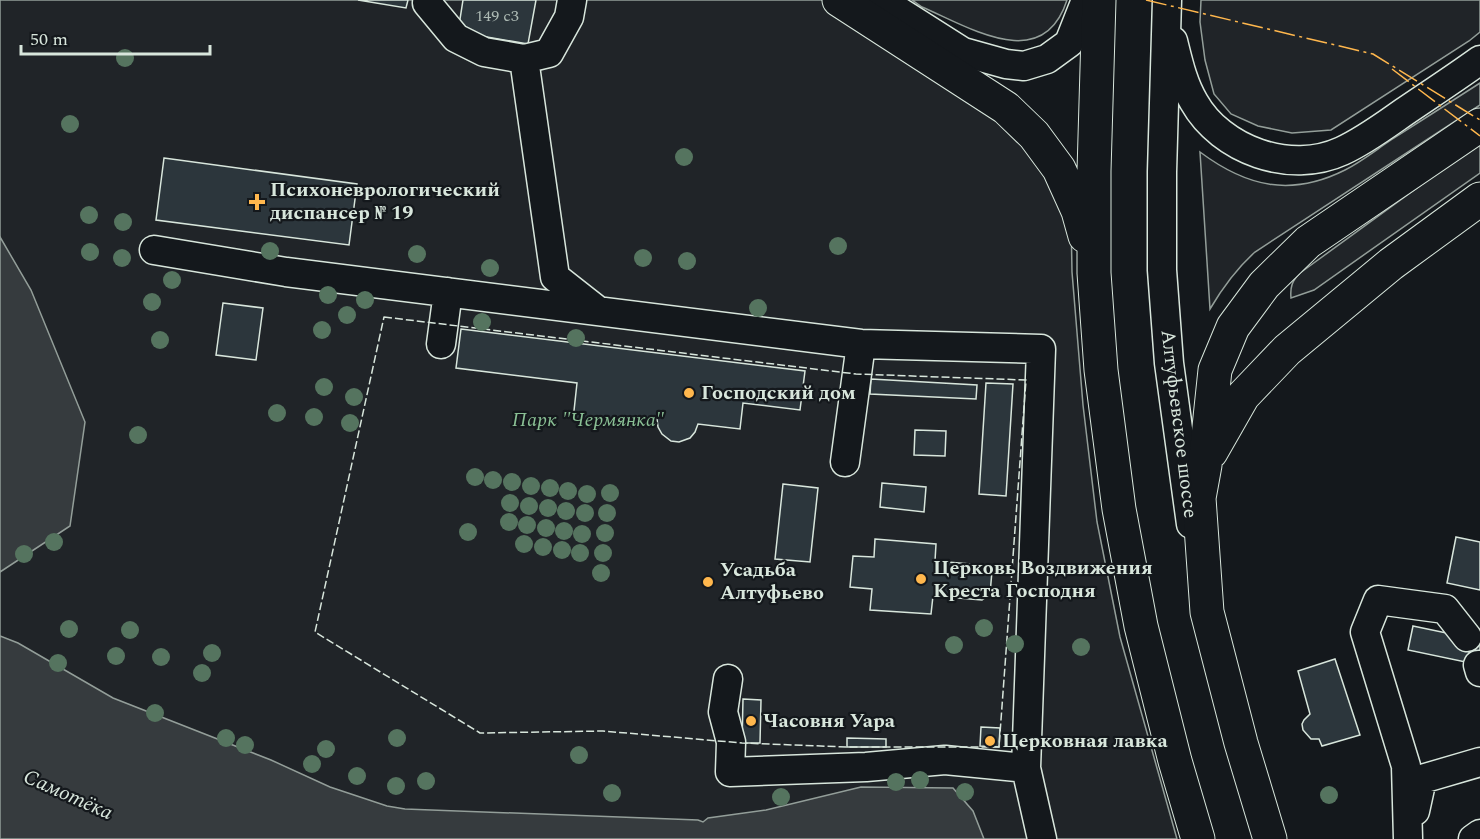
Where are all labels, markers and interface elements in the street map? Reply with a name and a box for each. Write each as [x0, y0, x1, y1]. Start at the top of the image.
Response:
house number: 149 с3 [475, 4, 519, 28]
scale bar [21, 18, 210, 56]
text: 50 m [30, 26, 68, 53]
place label: Психоневрологический диспансер № 19 [270, 175, 500, 228]
marker: Психоневрологический диспансер № 19 [248, 193, 266, 211]
street label: Алтуфьевское шоссе [1153, 328, 1205, 520]
place label: Господский дом [701, 378, 856, 408]
marker: Господский дом [682, 386, 696, 400]
park label: Парк "Чермянка" [512, 405, 664, 435]
place label: Церковь Воздвижения Креста Господня [933, 553, 1153, 606]
place label: Усадьба Алтуфьево [720, 555, 824, 608]
marker: Церковь Воздвижения Креста Господня [914, 572, 928, 586]
marker: Усадьба Алтуфьево [701, 575, 715, 589]
place label: Часовня Уара [763, 706, 896, 736]
marker: Часовня Уара [744, 714, 758, 728]
place label: Церковная лавка [1002, 726, 1168, 756]
marker: Церковная лавка [983, 734, 997, 748]
water label: Самотёка [18, 761, 118, 829]

